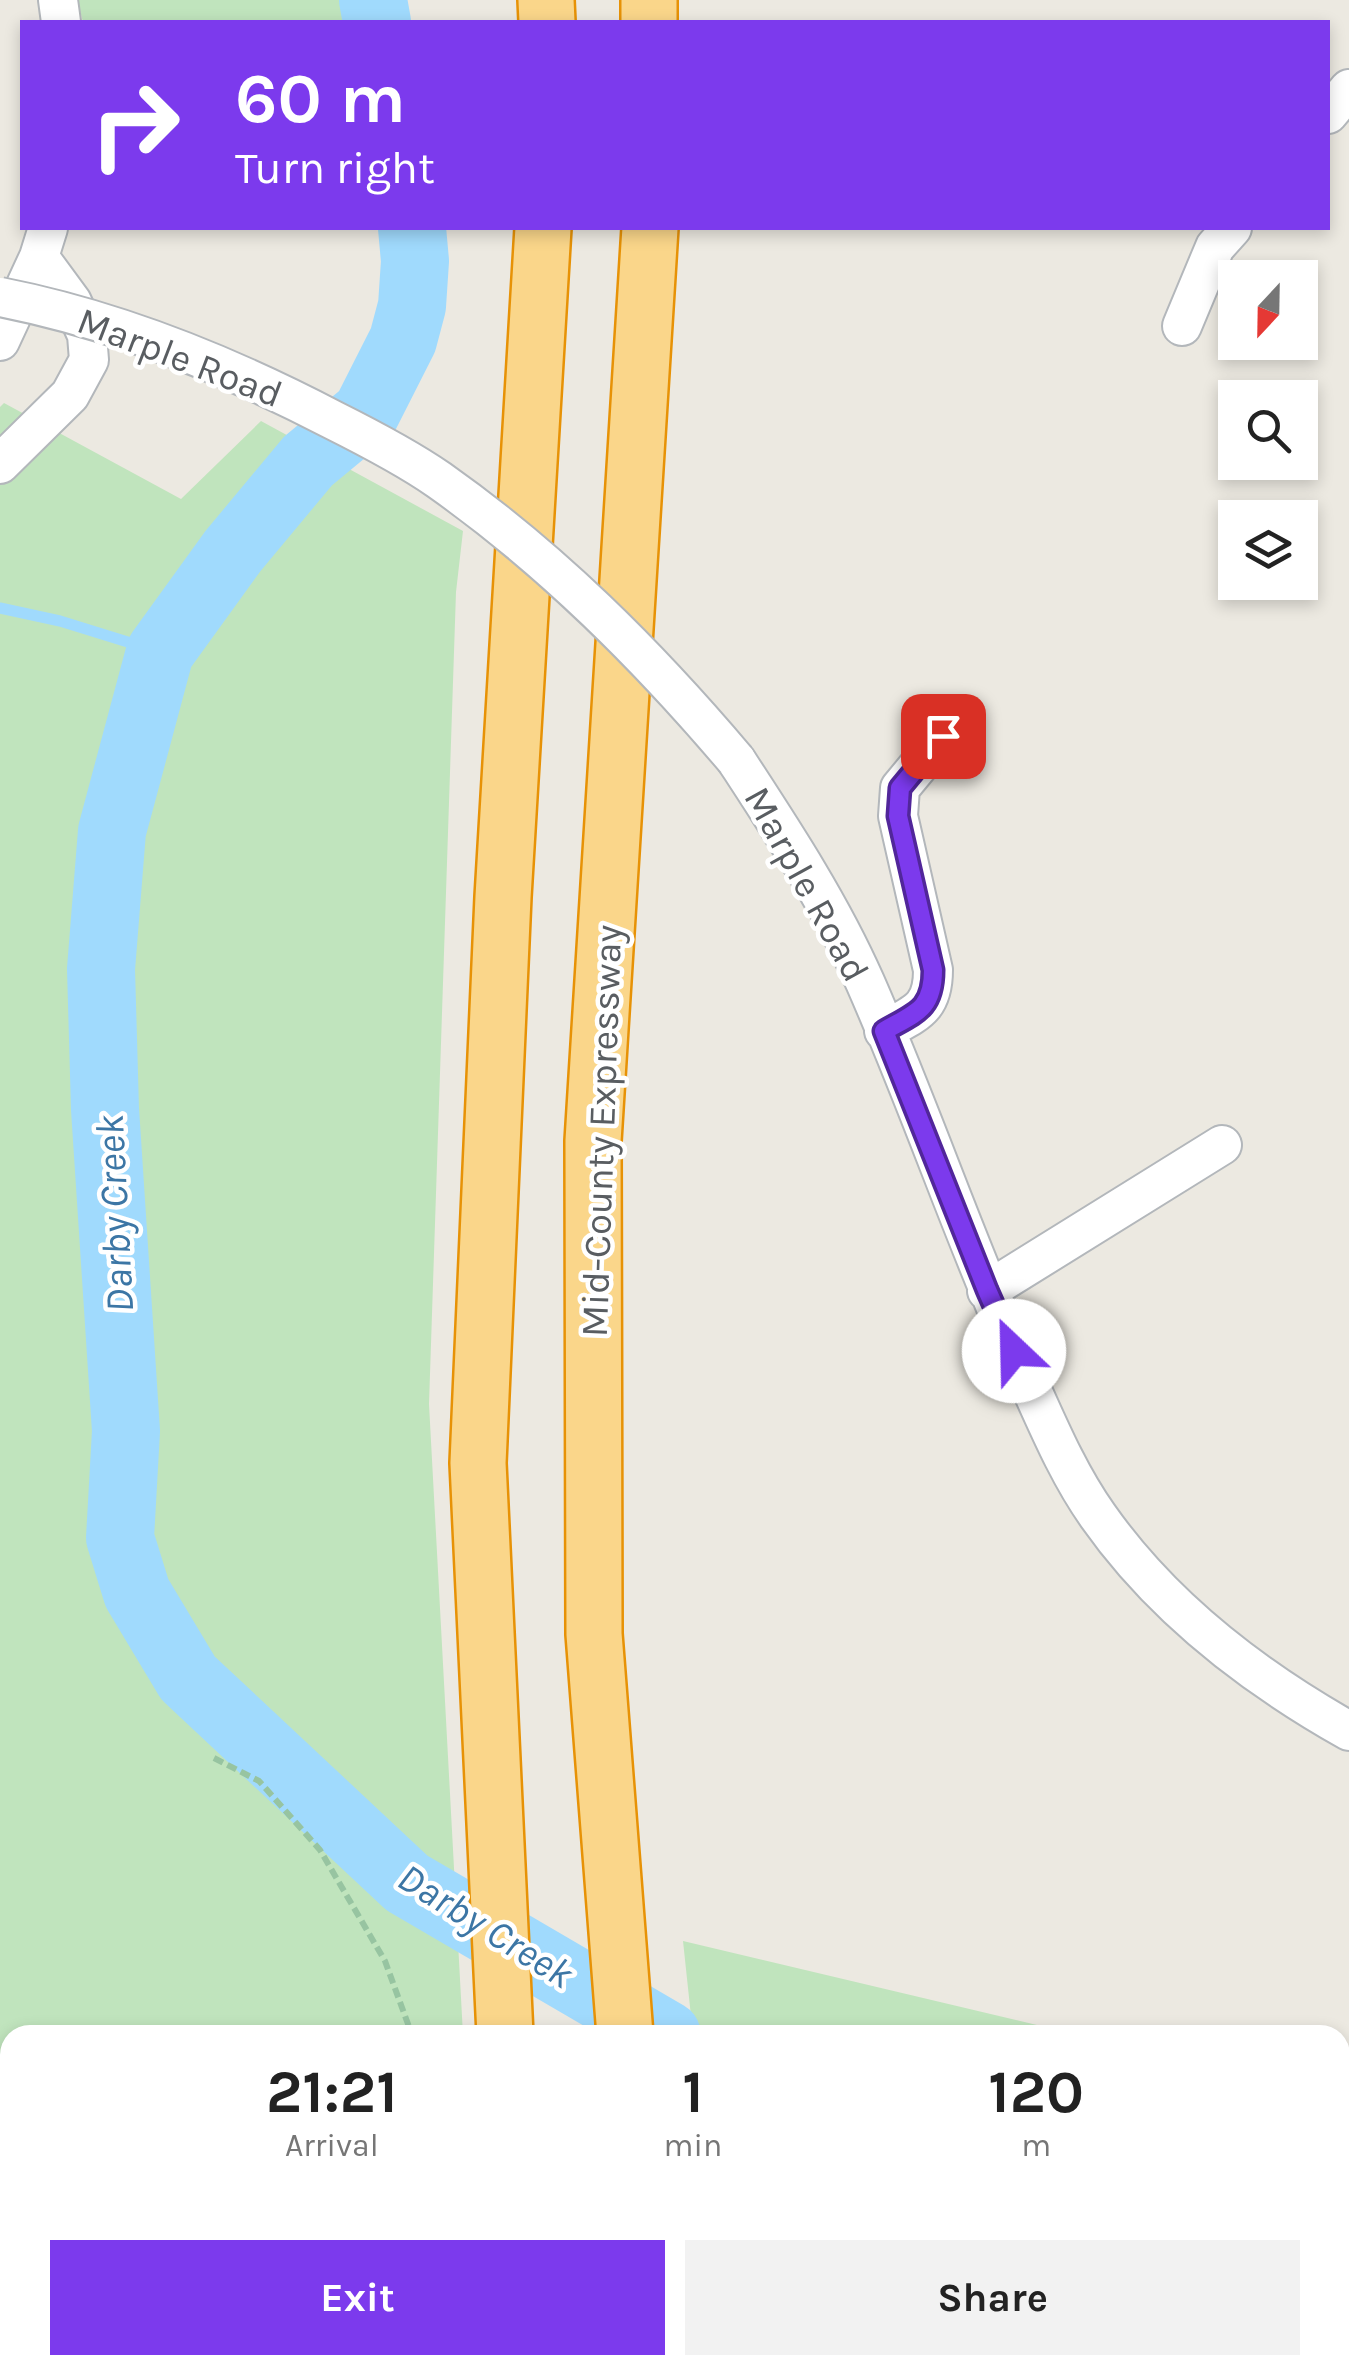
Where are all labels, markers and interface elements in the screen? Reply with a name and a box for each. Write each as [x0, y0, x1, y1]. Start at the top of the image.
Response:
text: 60 m [235, 58, 406, 140]
icon: right [70, 60, 200, 190]
text: Turn right [235, 142, 435, 194]
north arrow [1218, 260, 1318, 360]
map controls [1218, 260, 1318, 600]
street label: Marple Road [71, 298, 289, 417]
button: search [1218, 380, 1318, 480]
button: layers [1218, 500, 1318, 600]
pin [901, 694, 986, 779]
icon: arrive [916, 709, 971, 764]
street label: Marple Road [735, 779, 879, 989]
street label: Mid-County Expressway [572, 924, 631, 1338]
water label: Darby Creek [86, 1113, 143, 1314]
position arrow [962, 1299, 1066, 1403]
water label: Darby Creek [389, 1853, 583, 1998]
text: 21:21 [266, 2057, 398, 2127]
text: 1 [682, 2057, 704, 2127]
text: 120 [988, 2057, 1084, 2127]
text: Arrival [285, 2127, 379, 2164]
text: min [664, 2127, 722, 2164]
text: m [1021, 2127, 1051, 2164]
button: Exit [50, 2240, 665, 2355]
button: Share [685, 2240, 1300, 2355]

